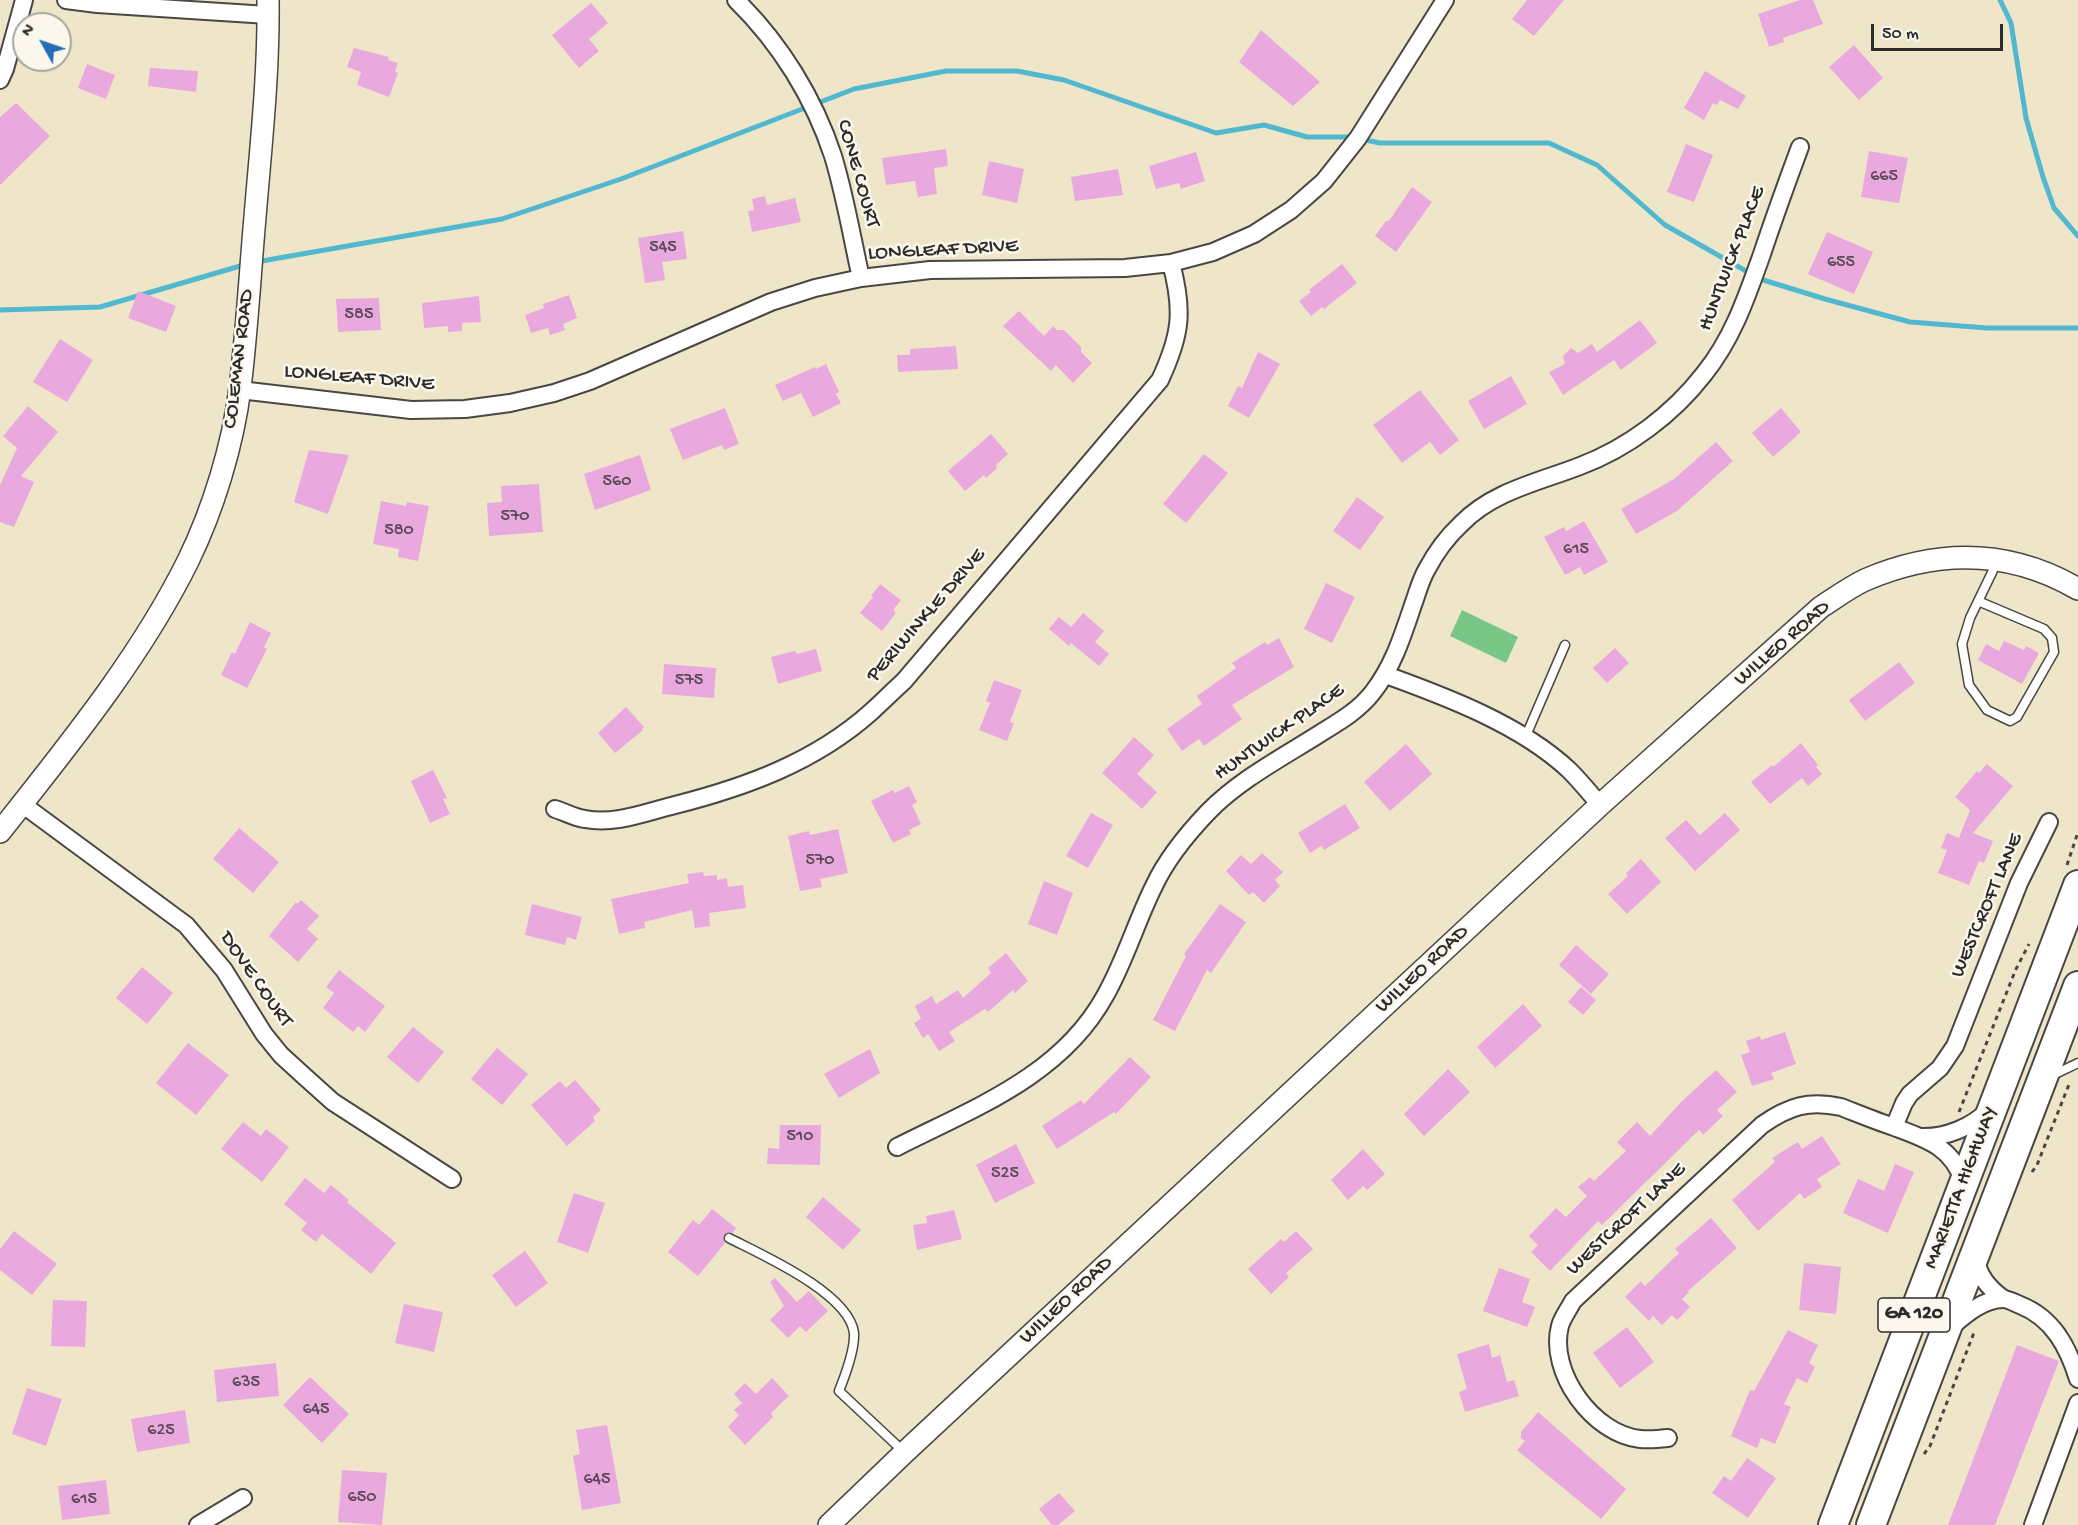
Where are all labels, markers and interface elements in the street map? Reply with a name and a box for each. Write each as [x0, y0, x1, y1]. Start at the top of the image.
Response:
north arrow [12, 12, 72, 72]
scale bar [1874, 12, 2006, 50]
text: N [19, 21, 40, 42]
text: 50 m [1882, 24, 1919, 45]
street label: CONE COURT [830, 117, 884, 231]
house number: 665 [1870, 166, 1898, 188]
street label: HUNTWICK PLACE [1694, 183, 1772, 335]
street label: LONGLEAF DRIVE [867, 234, 1019, 268]
house number: 545 [649, 237, 677, 259]
house number: 655 [1827, 252, 1855, 274]
street label: COLEMAN ROAD [219, 288, 261, 430]
house number: 585 [345, 304, 373, 326]
street label: LONGLEAF DRIVE [283, 360, 435, 398]
house number: 560 [603, 471, 631, 493]
house number: 570 [500, 506, 530, 528]
house number: 580 [384, 520, 414, 542]
house number: 615 [1563, 539, 1589, 561]
street label: PERIWINKLE DRIVE [862, 544, 992, 688]
street label: WILLEO ROAD [1730, 596, 1836, 692]
house number: 575 [675, 670, 703, 692]
street label: HUNTWICK PLACE [1210, 679, 1350, 787]
street label: WESTCROFT LANE [1946, 830, 2030, 982]
house number: 570 [805, 850, 835, 872]
street label: WILLEO ROAD [1371, 920, 1475, 1020]
street label: DOVE COURT [213, 927, 297, 1033]
street label: MARIETTA HIGHWAY [1919, 1103, 2005, 1273]
house number: 510 [787, 1126, 813, 1148]
street label: WESTCROFT LANE [1562, 1158, 1692, 1282]
house number: 525 [991, 1163, 1019, 1185]
street label: WILLEO ROAD [1015, 1251, 1119, 1351]
road number: GA 120 [1878, 1298, 1950, 1332]
house number: 635 [232, 1372, 260, 1394]
house number: 645 [302, 1399, 330, 1421]
house number: 625 [147, 1420, 175, 1442]
house number: 645 [583, 1469, 611, 1491]
house number: 650 [348, 1487, 376, 1509]
house number: 615 [71, 1489, 97, 1511]

